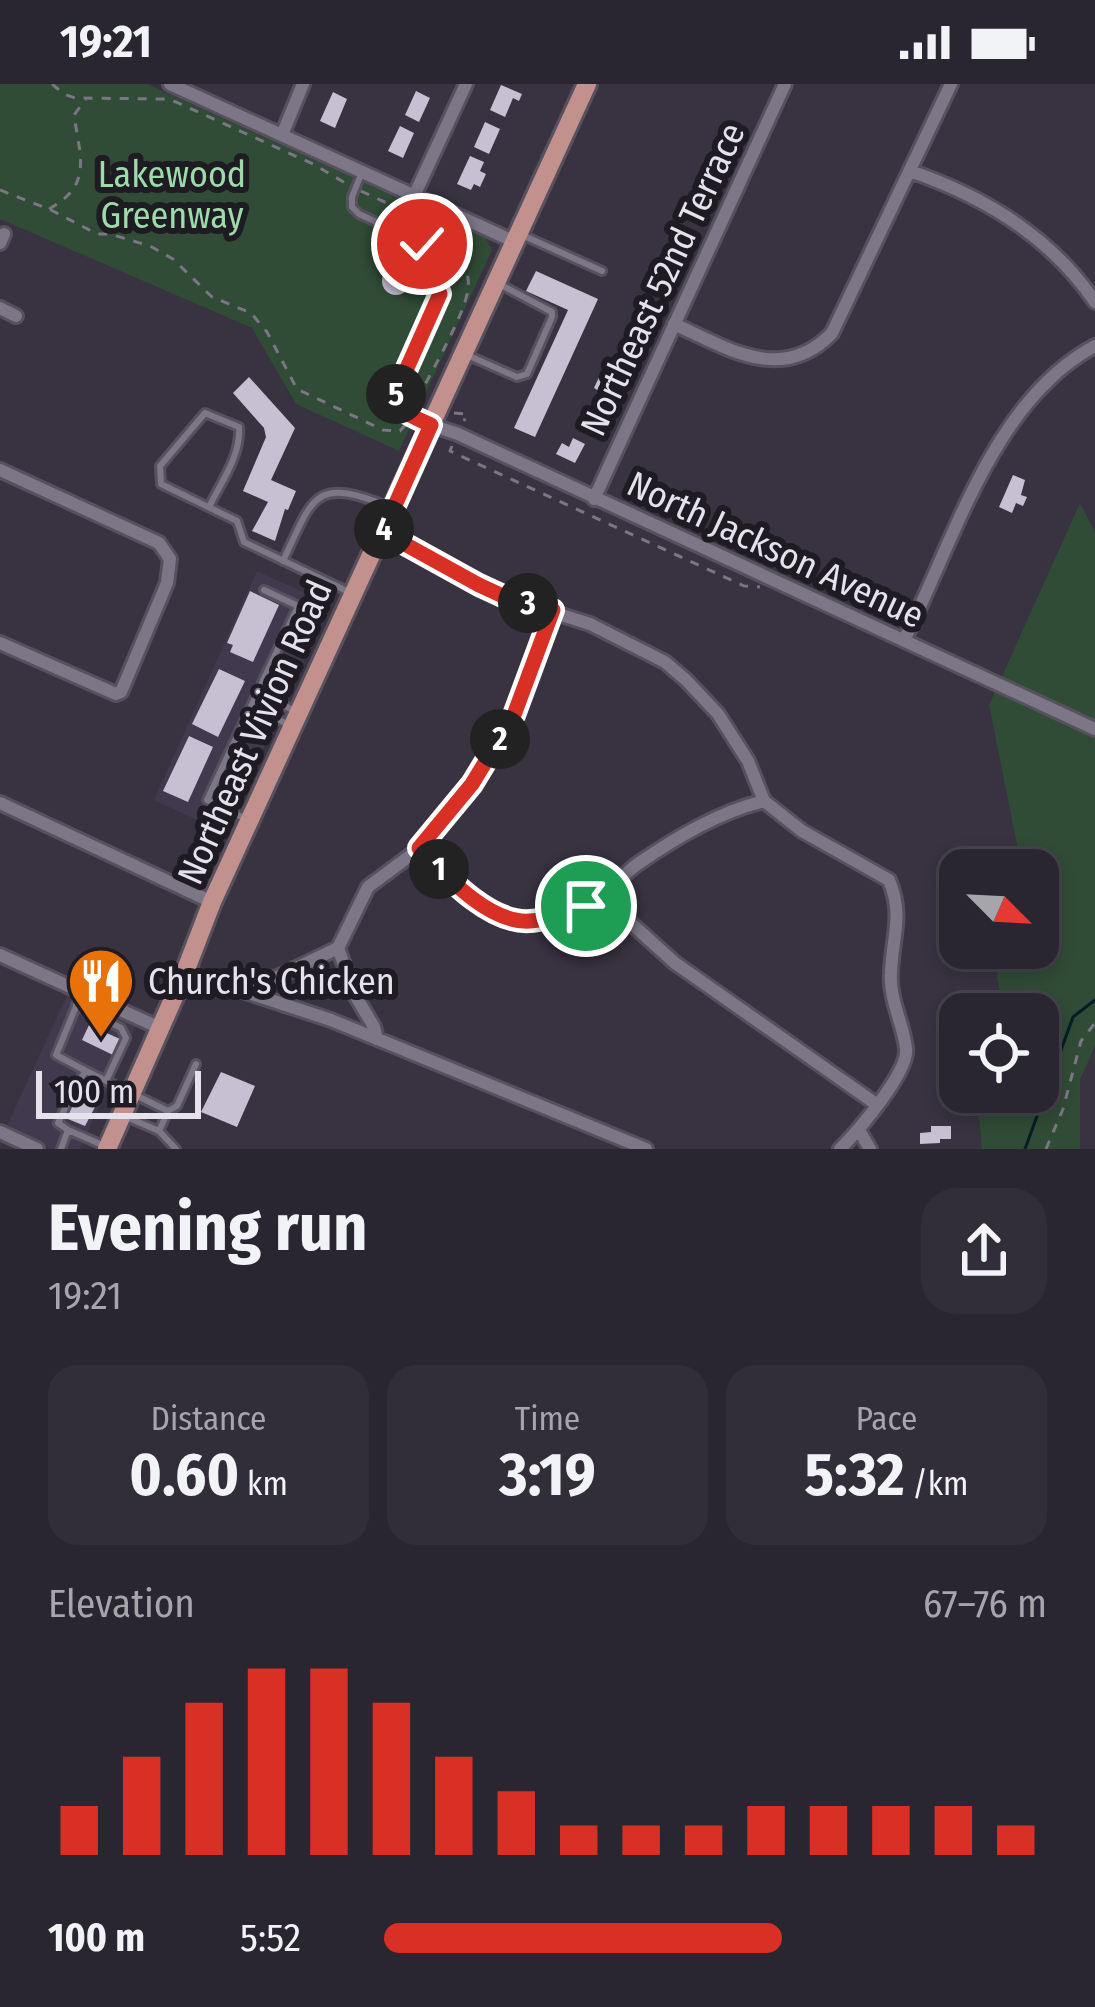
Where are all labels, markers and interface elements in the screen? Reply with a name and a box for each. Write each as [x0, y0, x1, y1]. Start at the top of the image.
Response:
text: 19:21 [60, 15, 152, 69]
street label: Northeast 52nd Terrace [571, 116, 755, 443]
park label: Lakewood Greenway [98, 153, 246, 238]
pin [371, 193, 473, 295]
icon: check [389, 211, 455, 277]
pin: 5 [366, 364, 426, 424]
text: 5 [388, 374, 404, 414]
street label: North Jackson Avenue [620, 462, 931, 638]
pin: 4 [354, 499, 414, 559]
text: 4 [376, 509, 392, 549]
pin: 3 [498, 573, 558, 633]
street label: Northeast Vivion Road [168, 574, 342, 891]
text: 3 [520, 583, 536, 623]
pin: 2 [470, 709, 530, 769]
text: 2 [492, 719, 508, 759]
pin: 1 [409, 839, 469, 899]
text: 1 [432, 849, 446, 889]
north arrow [939, 849, 1059, 969]
map controls [939, 849, 1059, 1113]
pin [535, 855, 637, 957]
icon: arrive [553, 873, 619, 939]
restaurant icon: Church's Chicken [66, 946, 136, 1040]
place label: Church's Chicken [148, 960, 395, 1004]
button: locate [939, 993, 1059, 1113]
scale bar [36, 1065, 201, 1118]
text: 100 m [54, 1072, 134, 1112]
text: Evening run [48, 1188, 368, 1267]
button: share [921, 1188, 1047, 1314]
text: 19:21 [48, 1273, 122, 1319]
text: Distance [151, 1399, 266, 1439]
text: Time [515, 1399, 580, 1439]
text: Pace [856, 1399, 917, 1439]
text: 0.60 [129, 1439, 239, 1511]
text: 3:19 [499, 1439, 596, 1511]
text: 5:32 [805, 1439, 904, 1511]
text: km [239, 1464, 288, 1504]
text: /km [904, 1464, 968, 1504]
text: Elevation [48, 1581, 195, 1627]
text: 67–76 m [923, 1581, 1047, 1627]
text: 100 m [48, 1915, 145, 1961]
text: 5:52 [240, 1915, 301, 1961]

